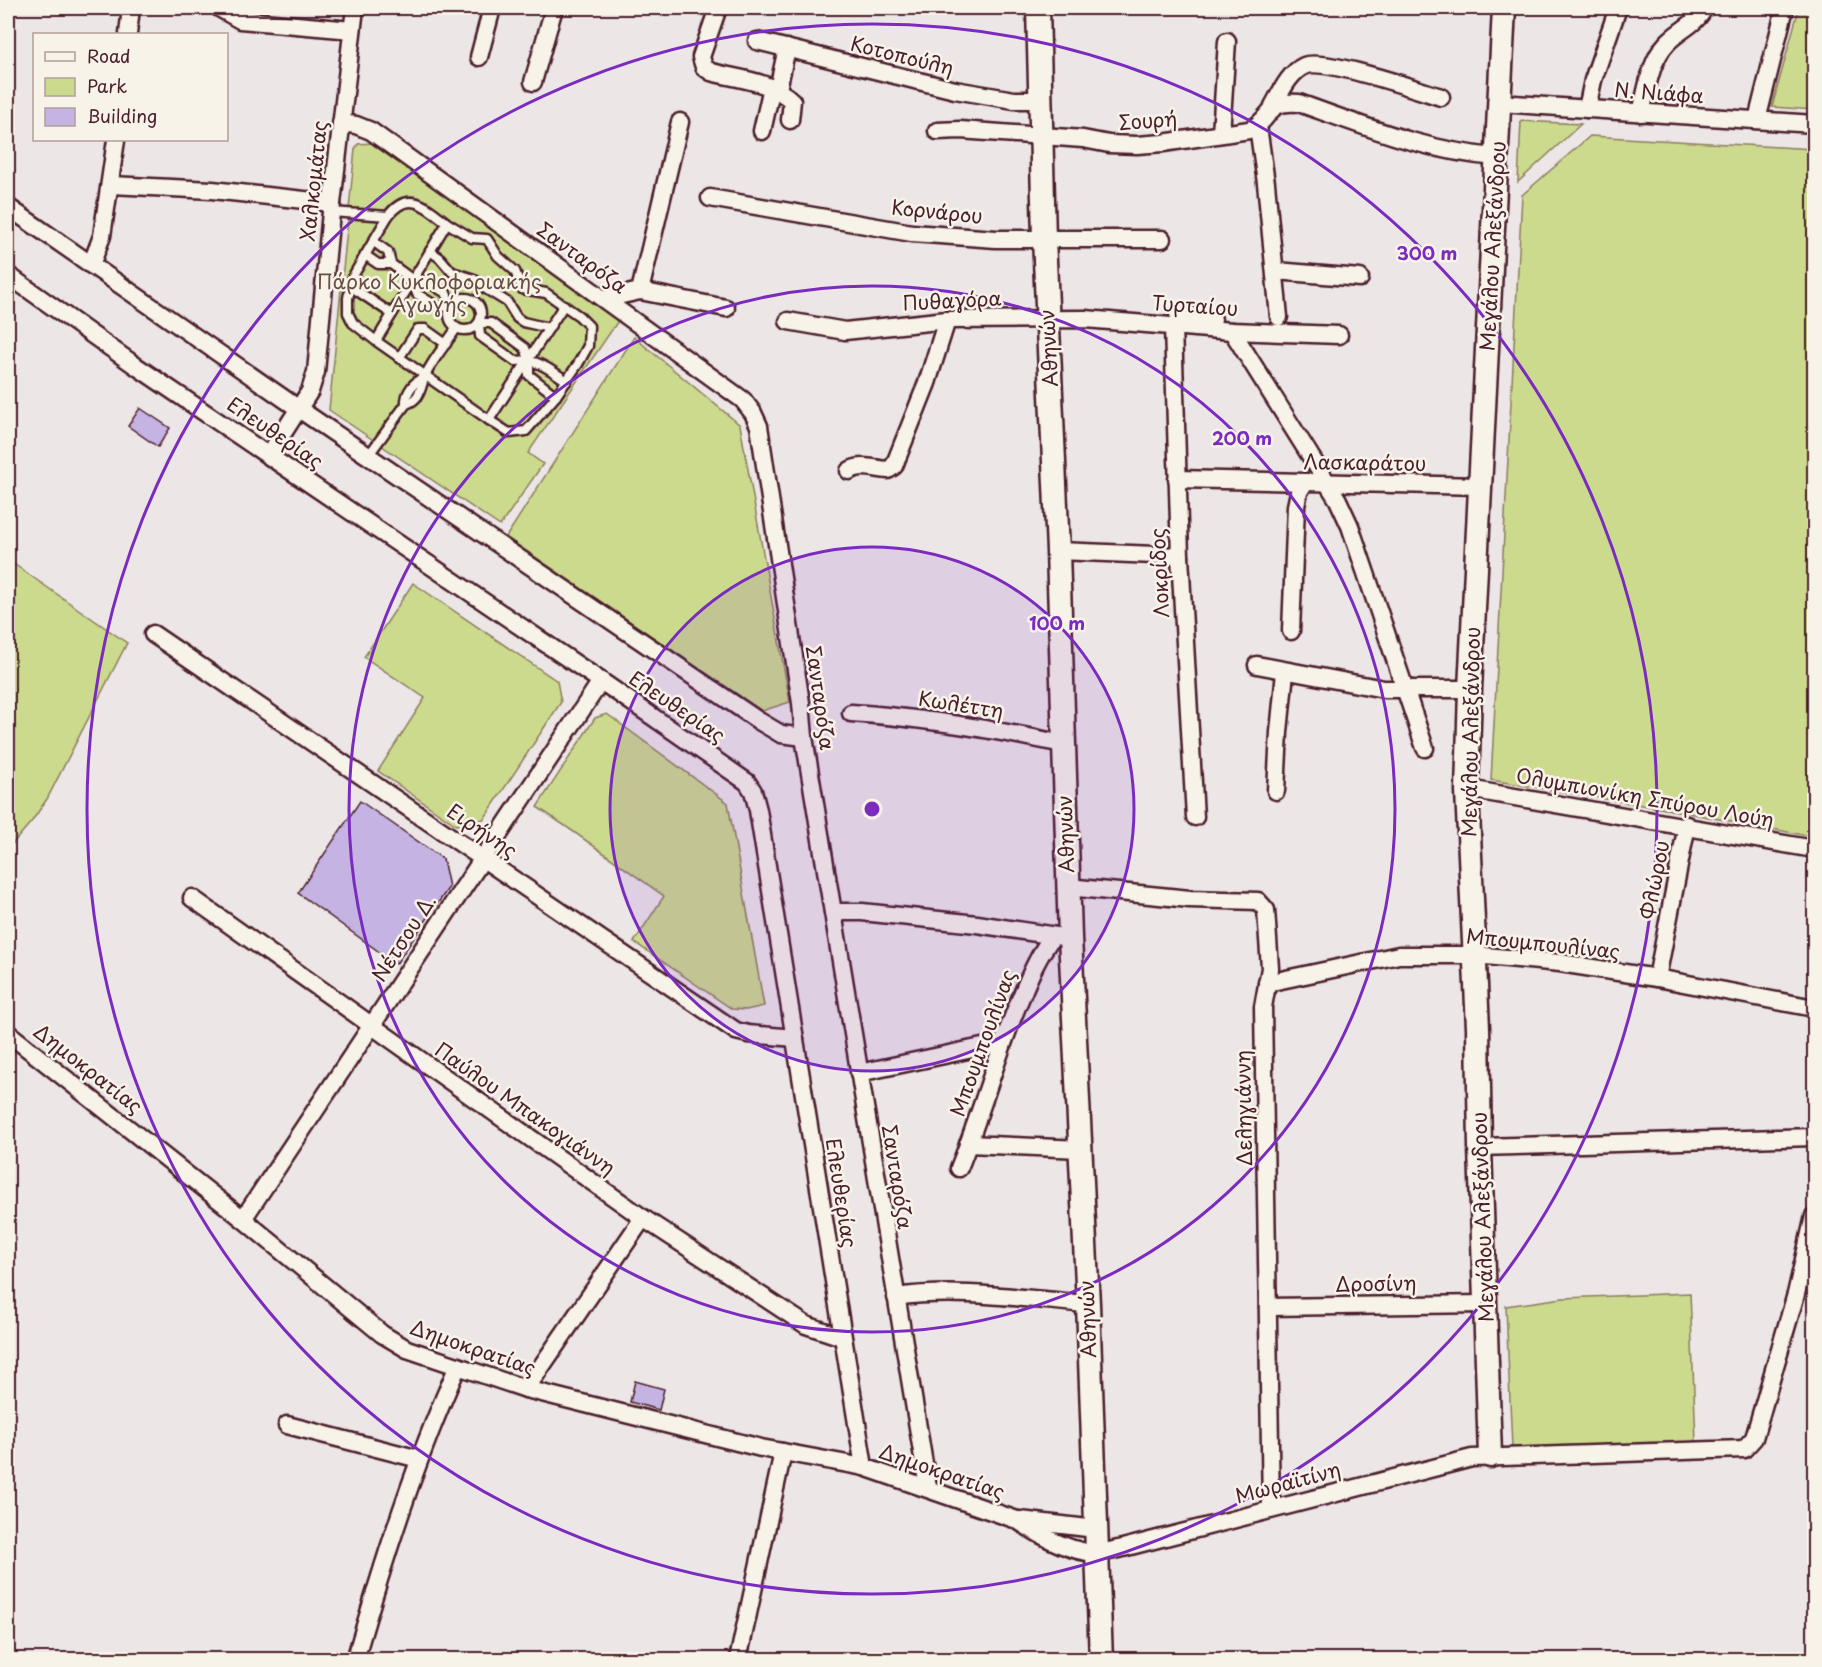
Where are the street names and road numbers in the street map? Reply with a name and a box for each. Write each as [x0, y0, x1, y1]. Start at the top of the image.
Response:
street label: Κοτοπούλη [847, 28, 957, 82]
street label: Ν. Νιάφα [1613, 74, 1705, 110]
street label: Σουρή [1118, 103, 1178, 137]
street label: Χαλκομάτας [292, 119, 334, 243]
street label: Μεγάλου Αλεξάνδρου [1472, 140, 1512, 352]
street label: Κορνάρου [890, 191, 984, 231]
street label: Σανταρόζα [531, 214, 634, 300]
street label: Πυθαγόρα [902, 282, 1002, 318]
street label: Τυρταίου [1151, 287, 1239, 323]
street label: Αθηνών [1031, 308, 1065, 388]
street label: Ελευθερίας [221, 389, 330, 475]
street label: Λασκαράτου [1303, 446, 1427, 478]
street label: Λοκρίδος [1142, 527, 1176, 619]
street label: Μεγάλου Αλεξάνδρου [1453, 627, 1487, 837]
street label: Σανταρόζα [799, 644, 843, 752]
street label: Ελευθερίας [623, 663, 732, 749]
street label: Κωλέττη [916, 682, 1006, 726]
street label: Ολυμπιονίκη Σπύρου Λούη [1514, 760, 1777, 834]
street label: Αθηνών [1049, 795, 1081, 874]
street label: Ειρήνης [441, 796, 524, 865]
street label: Φλώρου [1632, 838, 1676, 922]
street label: Νέτσου Δ. [364, 888, 443, 987]
street label: Μπουμπουλίνας [1465, 920, 1621, 966]
street label: Μπουμπουλίνας [942, 965, 1023, 1120]
street label: Δημοκρατίας [28, 1016, 149, 1120]
street label: Παύλου Μπακογιάννη [429, 1034, 622, 1182]
street label: Δεληγιάννη [1227, 1050, 1259, 1166]
street label: Μεγάλου Αλεξάνδρου [1463, 1111, 1501, 1323]
street label: Σανταρόζα [875, 1122, 921, 1231]
street label: Ελευθερίας [819, 1136, 865, 1250]
street label: Δροσίνη [1335, 1267, 1417, 1299]
street label: Αθηνών [1071, 1280, 1103, 1359]
street label: Δημοκρατίας [407, 1312, 540, 1383]
street label: Δημοκρατίας [876, 1436, 1009, 1507]
street label: Μωραϊτίνη [1232, 1454, 1344, 1511]

